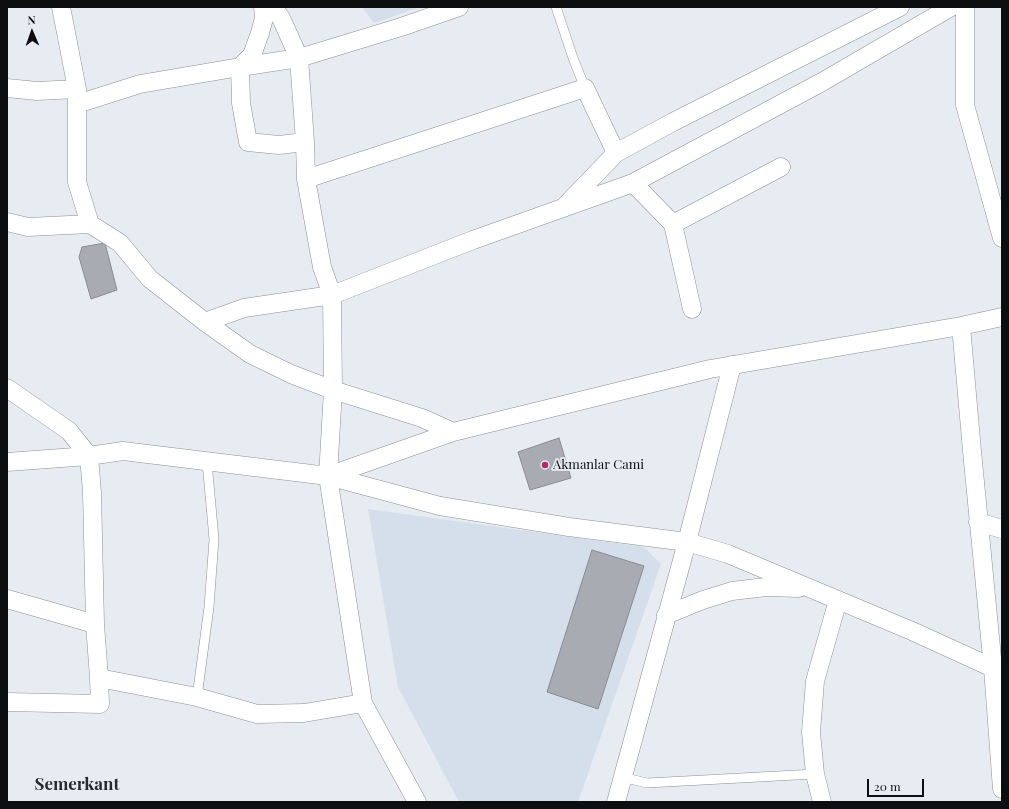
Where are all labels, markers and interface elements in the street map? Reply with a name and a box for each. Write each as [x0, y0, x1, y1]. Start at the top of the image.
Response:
north arrow [12, 12, 52, 52]
text: N [27, 12, 36, 27]
place label: Akmanlar Cami [553, 457, 644, 473]
marker: Akmanlar Cami [540, 460, 550, 470]
scale bar [869, 771, 926, 797]
district label: Semerkant [35, 775, 119, 795]
text: 20 m [874, 778, 901, 794]

